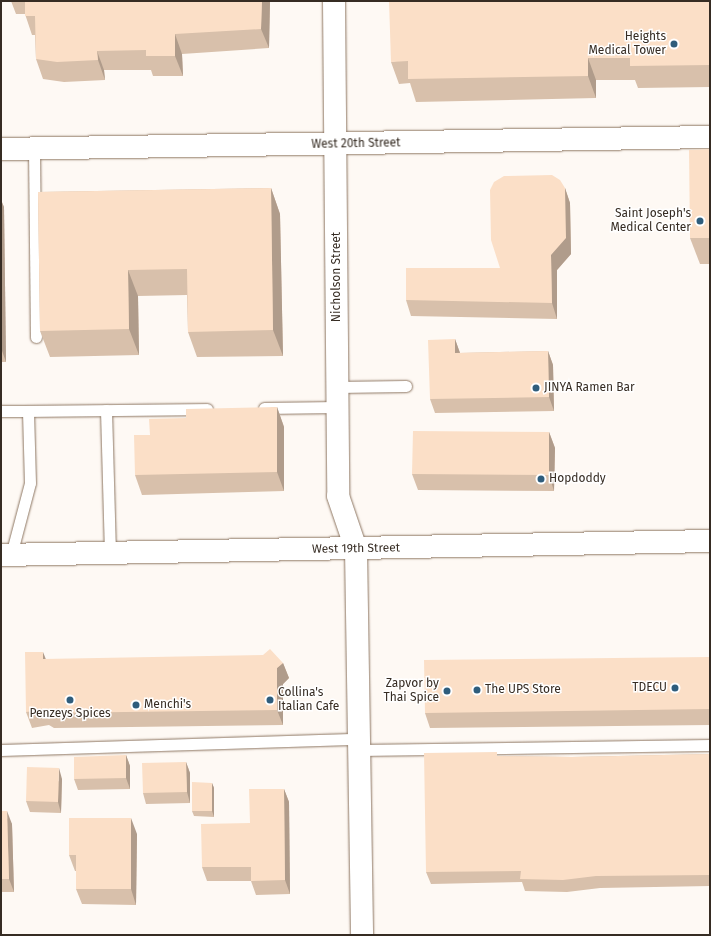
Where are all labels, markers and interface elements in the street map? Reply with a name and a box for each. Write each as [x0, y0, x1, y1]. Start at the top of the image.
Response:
place label: Heights Medical Tower [589, 30, 666, 58]
marker: Heights Medical Tower [669, 39, 679, 49]
street label: West 20th Street [311, 136, 401, 152]
place label: Saint Joseph's Medical Center [610, 207, 691, 235]
marker: Saint Joseph's Medical Center [694, 215, 706, 227]
street label: Nicholson Street [330, 232, 344, 322]
place label: JINYA Ramen Bar [544, 381, 635, 395]
marker: JINYA Ramen Bar [531, 383, 541, 393]
place label: Hopdoddy [549, 472, 606, 486]
marker: Hopdoddy [536, 474, 546, 484]
street label: West 19th Street [312, 541, 400, 557]
place label: Zapvor by Thai Spice [384, 677, 439, 705]
place label: TDECU [632, 681, 667, 695]
place label: The UPS Store [485, 683, 561, 697]
marker: TDECU [670, 683, 680, 693]
marker: The UPS Store [472, 685, 482, 695]
place label: Collina's Italian Cafe [278, 686, 339, 714]
marker: Zapvor by Thai Spice [442, 686, 452, 696]
marker: Penzeys Spices [65, 695, 75, 705]
marker: Collina's Italian Cafe [265, 695, 275, 705]
place label: Menchi's [144, 698, 191, 712]
marker: Menchi's [131, 700, 141, 710]
place label: Penzeys Spices [29, 707, 111, 721]

